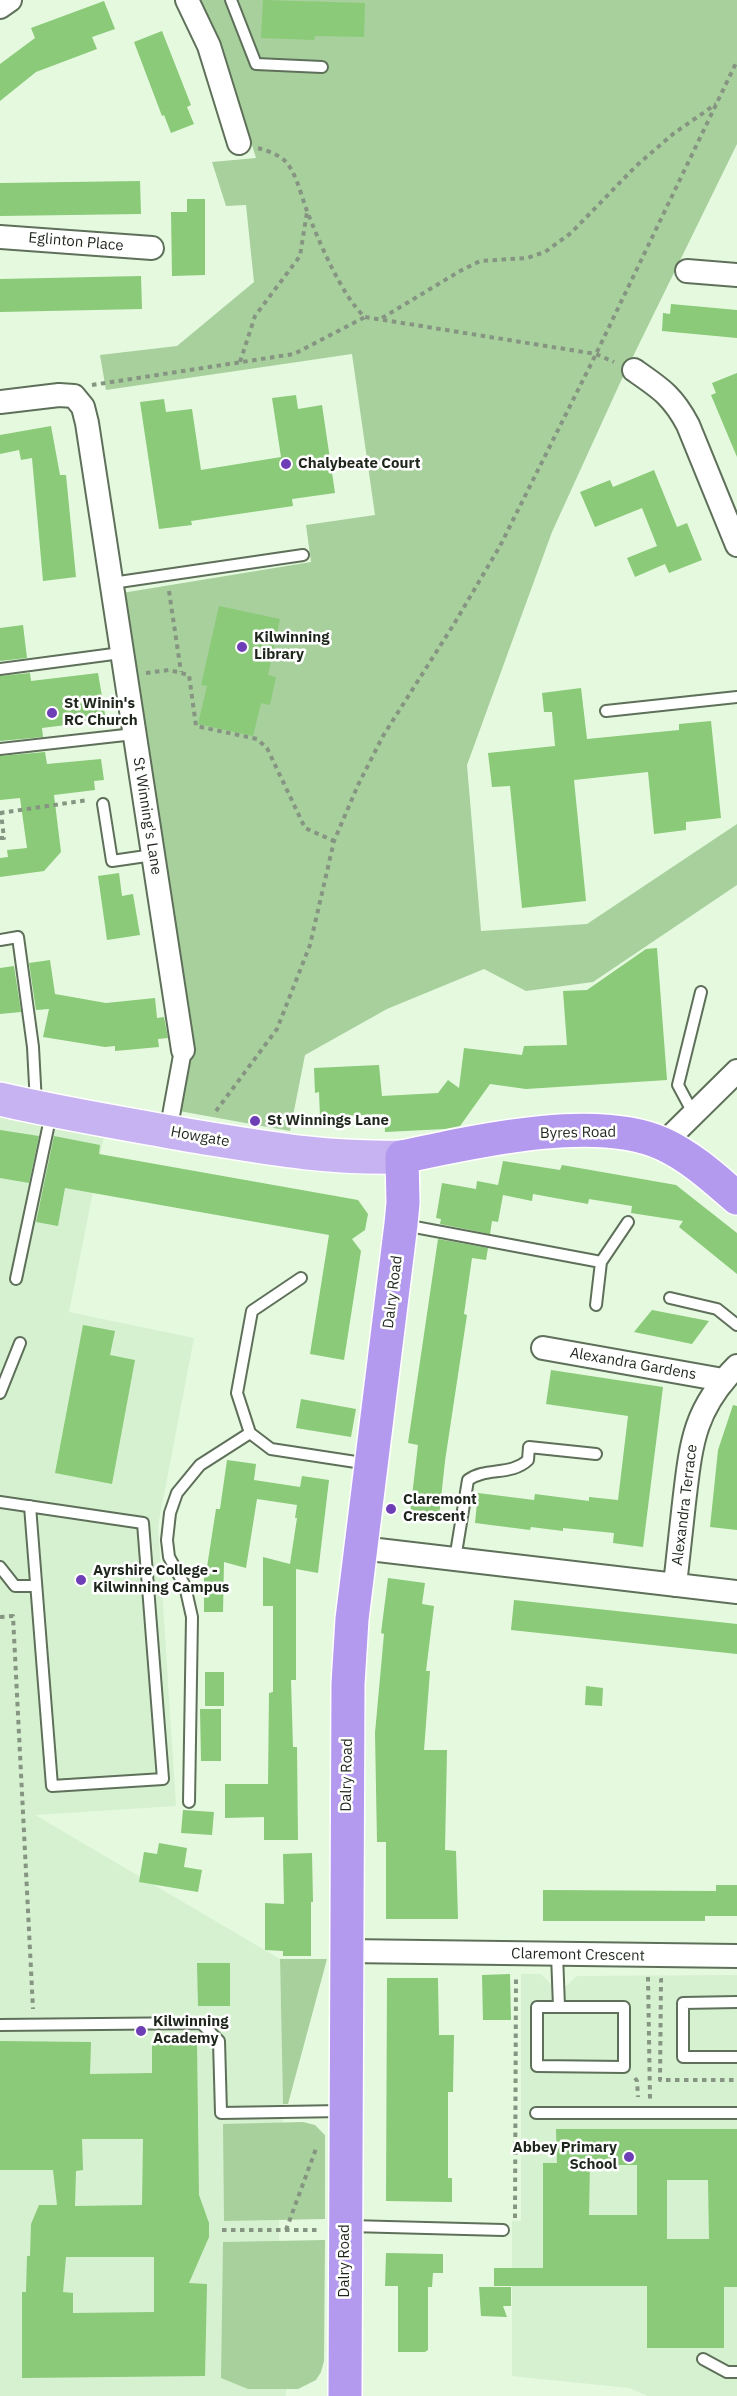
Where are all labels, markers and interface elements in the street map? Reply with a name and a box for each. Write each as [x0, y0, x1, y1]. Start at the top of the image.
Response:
street label: Eglinton Place [28, 229, 124, 255]
place label: Chalybeate Court [298, 455, 420, 473]
marker: Chalybeate Court [279, 457, 293, 471]
place label: Kilwinning Library [254, 629, 330, 664]
marker: Kilwinning Library [235, 640, 249, 654]
place label: St Winin's RC Church [64, 695, 138, 730]
marker: St Winin's RC Church [45, 706, 59, 720]
street label: St Winning's Lane [129, 756, 165, 876]
place label: St Winnings Lane [267, 1112, 389, 1130]
marker: St Winnings Lane [248, 1114, 262, 1128]
street label: Howgate [169, 1123, 231, 1151]
street label: Byres Road [540, 1123, 616, 1143]
street label: Dalry Road [380, 1255, 406, 1329]
street label: Alexandra Gardens [568, 1344, 698, 1384]
street label: Alexandra Terrace [669, 1443, 701, 1567]
place label: Claremont Crescent [403, 1491, 477, 1526]
marker: Claremont Crescent [384, 1502, 398, 1516]
place label: Ayrshire College - Kilwinning Campus [93, 1562, 229, 1597]
marker: Ayrshire College - Kilwinning Campus [74, 1573, 88, 1587]
street label: Dalry Road [337, 1738, 357, 1812]
street label: Claremont Crescent [511, 1945, 645, 1965]
place label: Kilwinning Academy [153, 2013, 229, 2048]
marker: Kilwinning Academy [134, 2024, 148, 2038]
place label: Abbey Primary School [512, 2139, 617, 2174]
marker: Abbey Primary School [622, 2150, 636, 2164]
street label: Dalry Road [336, 2224, 354, 2298]

